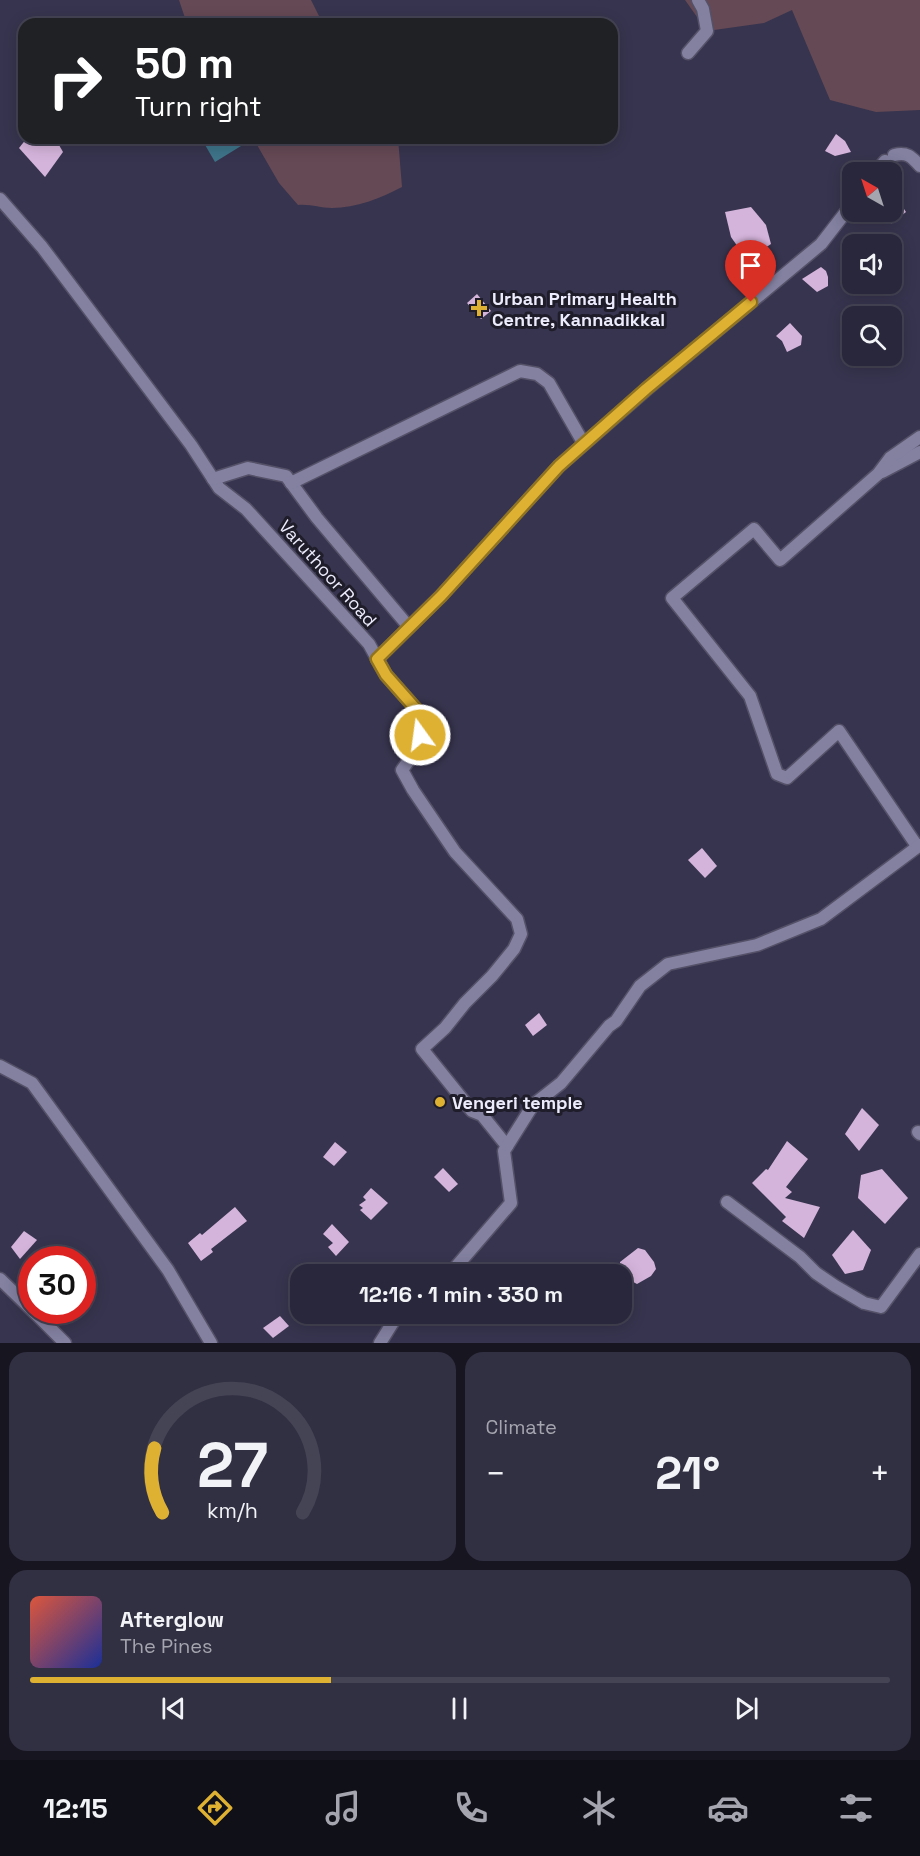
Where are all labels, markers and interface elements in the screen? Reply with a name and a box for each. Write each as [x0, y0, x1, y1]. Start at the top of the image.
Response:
text: 50 m [135, 37, 234, 90]
icon: right [36, 42, 114, 120]
text: Turn right [135, 89, 262, 124]
north arrow [842, 162, 902, 222]
map controls [842, 162, 902, 366]
button: sound [842, 234, 902, 294]
pin [725, 240, 776, 302]
icon: arrive [734, 249, 767, 282]
place label: Urban Primary Health Centre, Kannadikkal [492, 287, 677, 331]
marker: Urban Primary Health Centre, Kannadikkal [470, 299, 488, 317]
button: search [842, 306, 902, 366]
street label: Varuthoor Road [274, 515, 382, 631]
position arrow [388, 703, 452, 767]
place label: Vengeri temple [452, 1091, 583, 1114]
marker: Vengeri temple [433, 1095, 447, 1109]
speed limit sign: 30 [18, 1246, 96, 1324]
text: 12:16 · 1 min · 330 m [359, 1280, 563, 1308]
text: Climate [486, 1414, 557, 1440]
text: 27 [197, 1426, 268, 1505]
text: 21° [655, 1445, 720, 1502]
text: − [486, 1453, 506, 1495]
text: + [870, 1453, 890, 1495]
text: km/h [207, 1498, 258, 1525]
text: Afterglow [120, 1605, 224, 1633]
text: The Pines [120, 1633, 213, 1659]
icon: previous [157, 1692, 190, 1725]
icon: pause [443, 1692, 476, 1725]
icon: next [730, 1692, 763, 1725]
icon: directions [194, 1787, 236, 1829]
icon: music [322, 1787, 364, 1829]
icon: phone [450, 1787, 492, 1829]
icon: climate [578, 1787, 620, 1829]
icon: car [707, 1787, 749, 1829]
icon: filters [835, 1787, 877, 1829]
text: 12:15 [43, 1791, 108, 1826]

